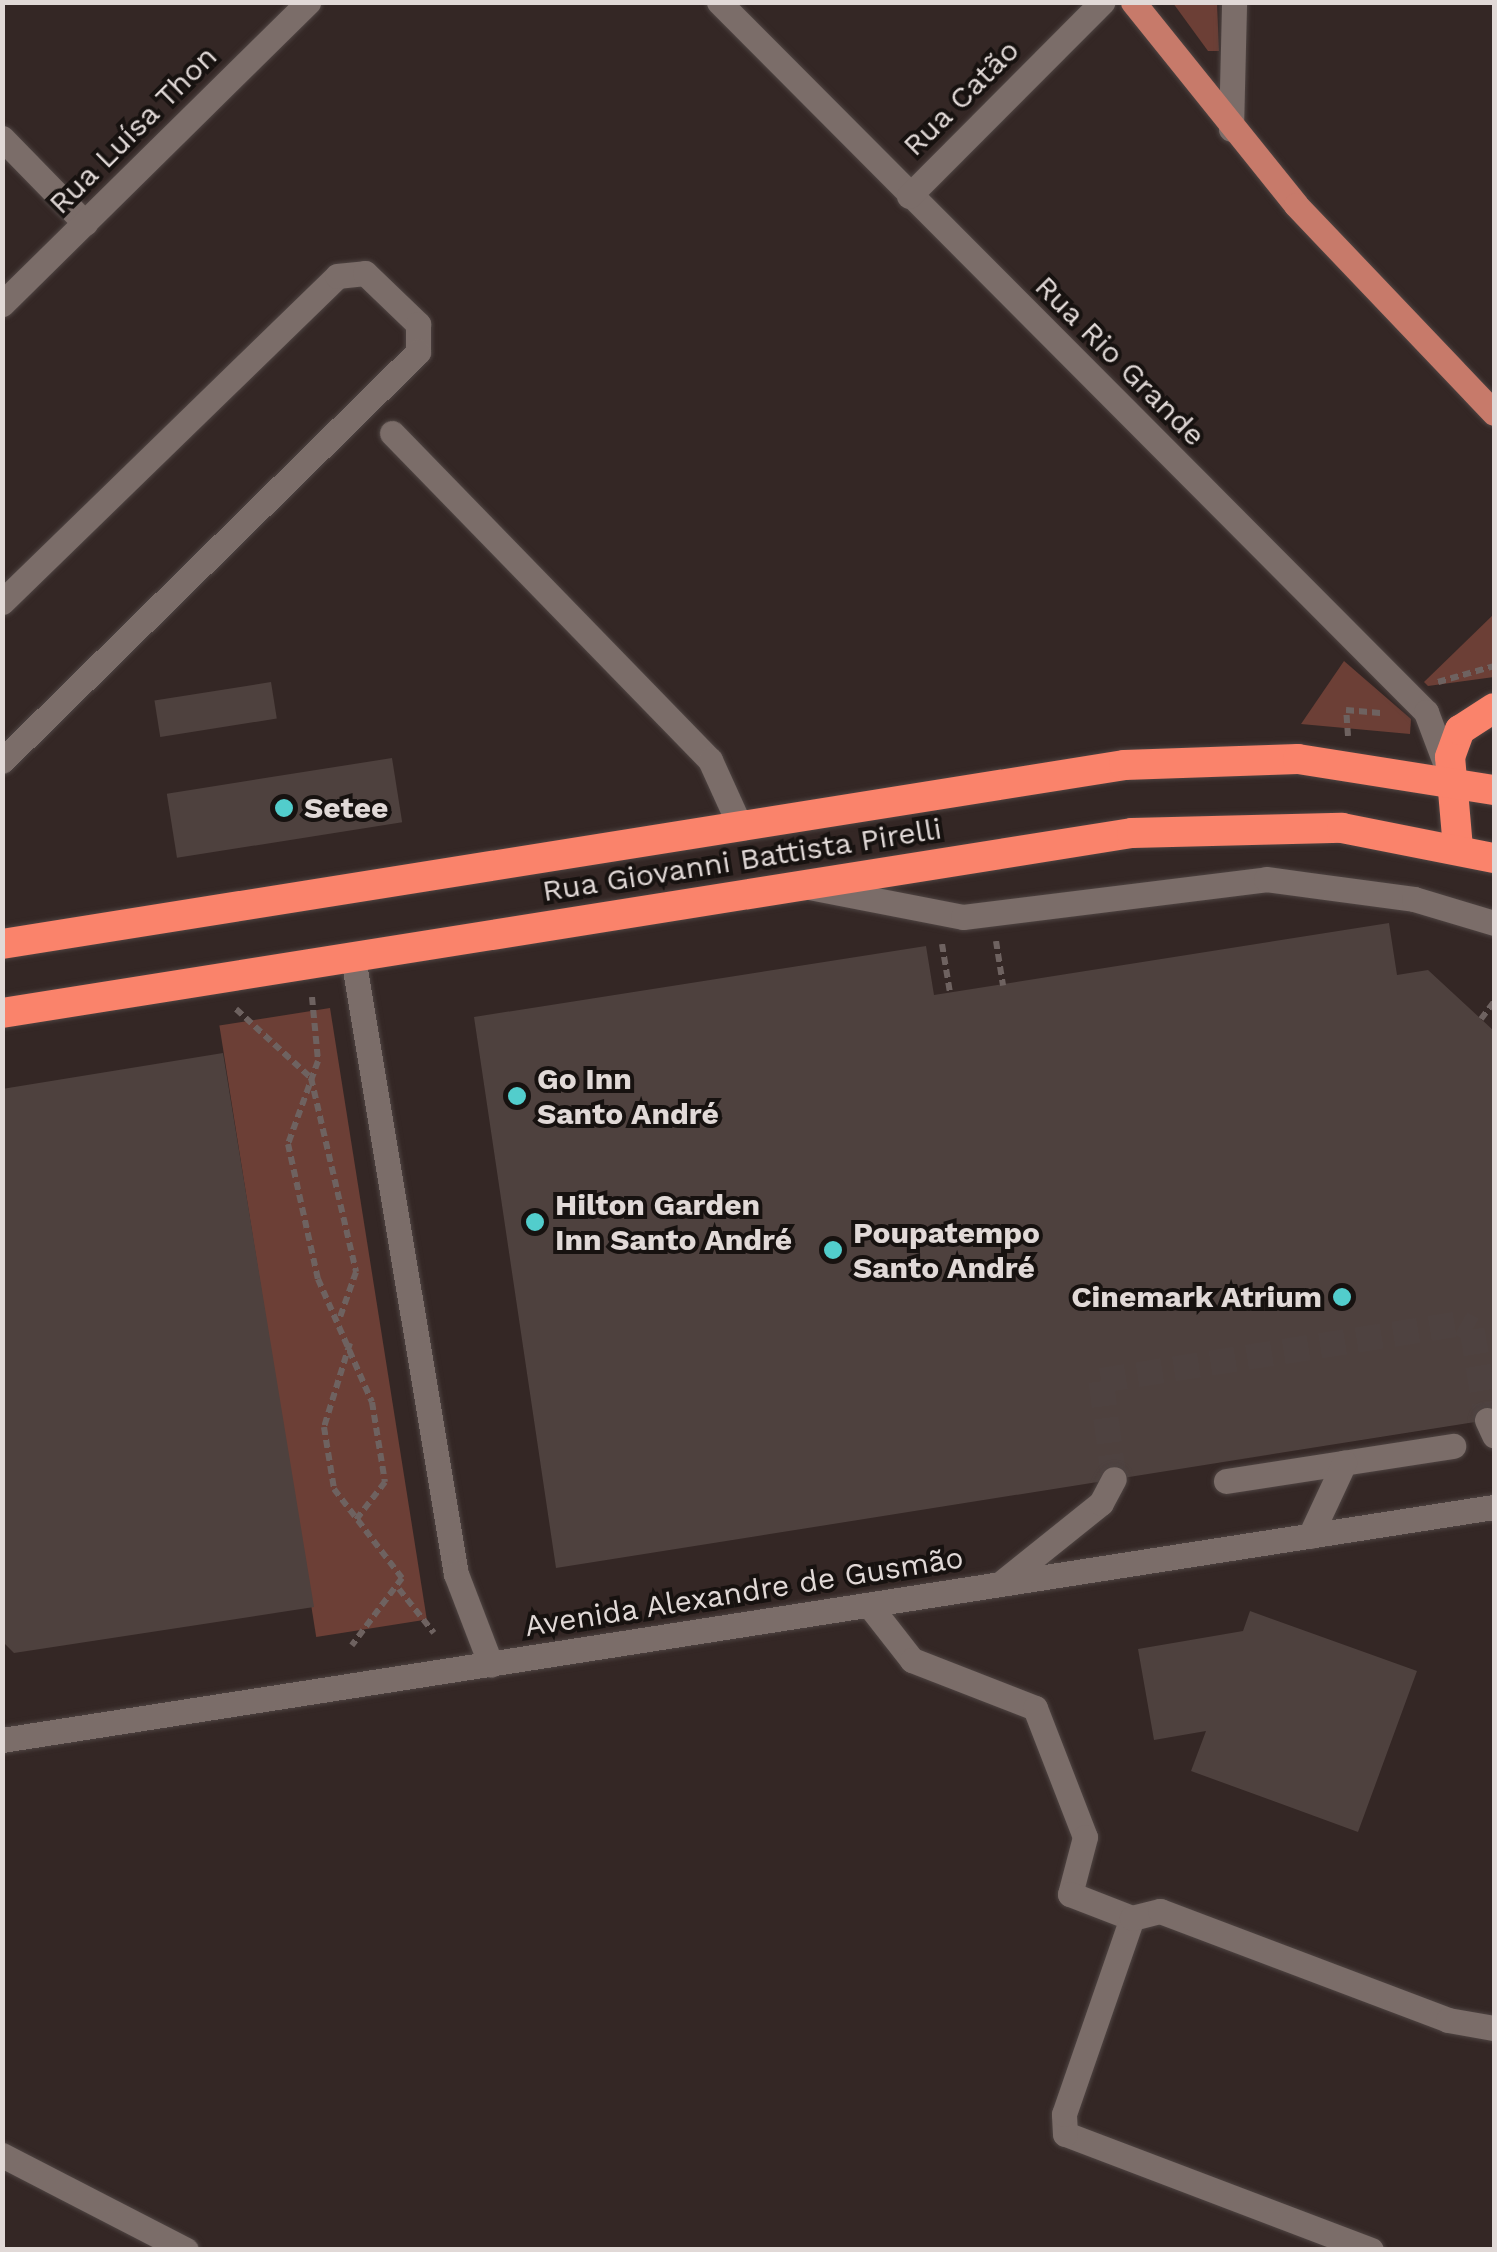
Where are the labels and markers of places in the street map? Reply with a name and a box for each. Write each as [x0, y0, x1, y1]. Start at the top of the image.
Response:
place label: Setee [304, 790, 388, 826]
marker: Setee [273, 797, 295, 819]
place label: Go Inn Santo André [537, 1061, 720, 1132]
marker: Go Inn Santo André [506, 1085, 528, 1107]
place label: Hilton Garden Inn Santo André [555, 1187, 793, 1258]
marker: Hilton Garden Inn Santo André [524, 1211, 546, 1233]
place label: Poupatempo Santo André [853, 1215, 1040, 1286]
marker: Poupatempo Santo André [822, 1239, 844, 1261]
place label: Cinemark Atrium [1070, 1279, 1322, 1315]
marker: Cinemark Atrium [1331, 1286, 1353, 1308]

